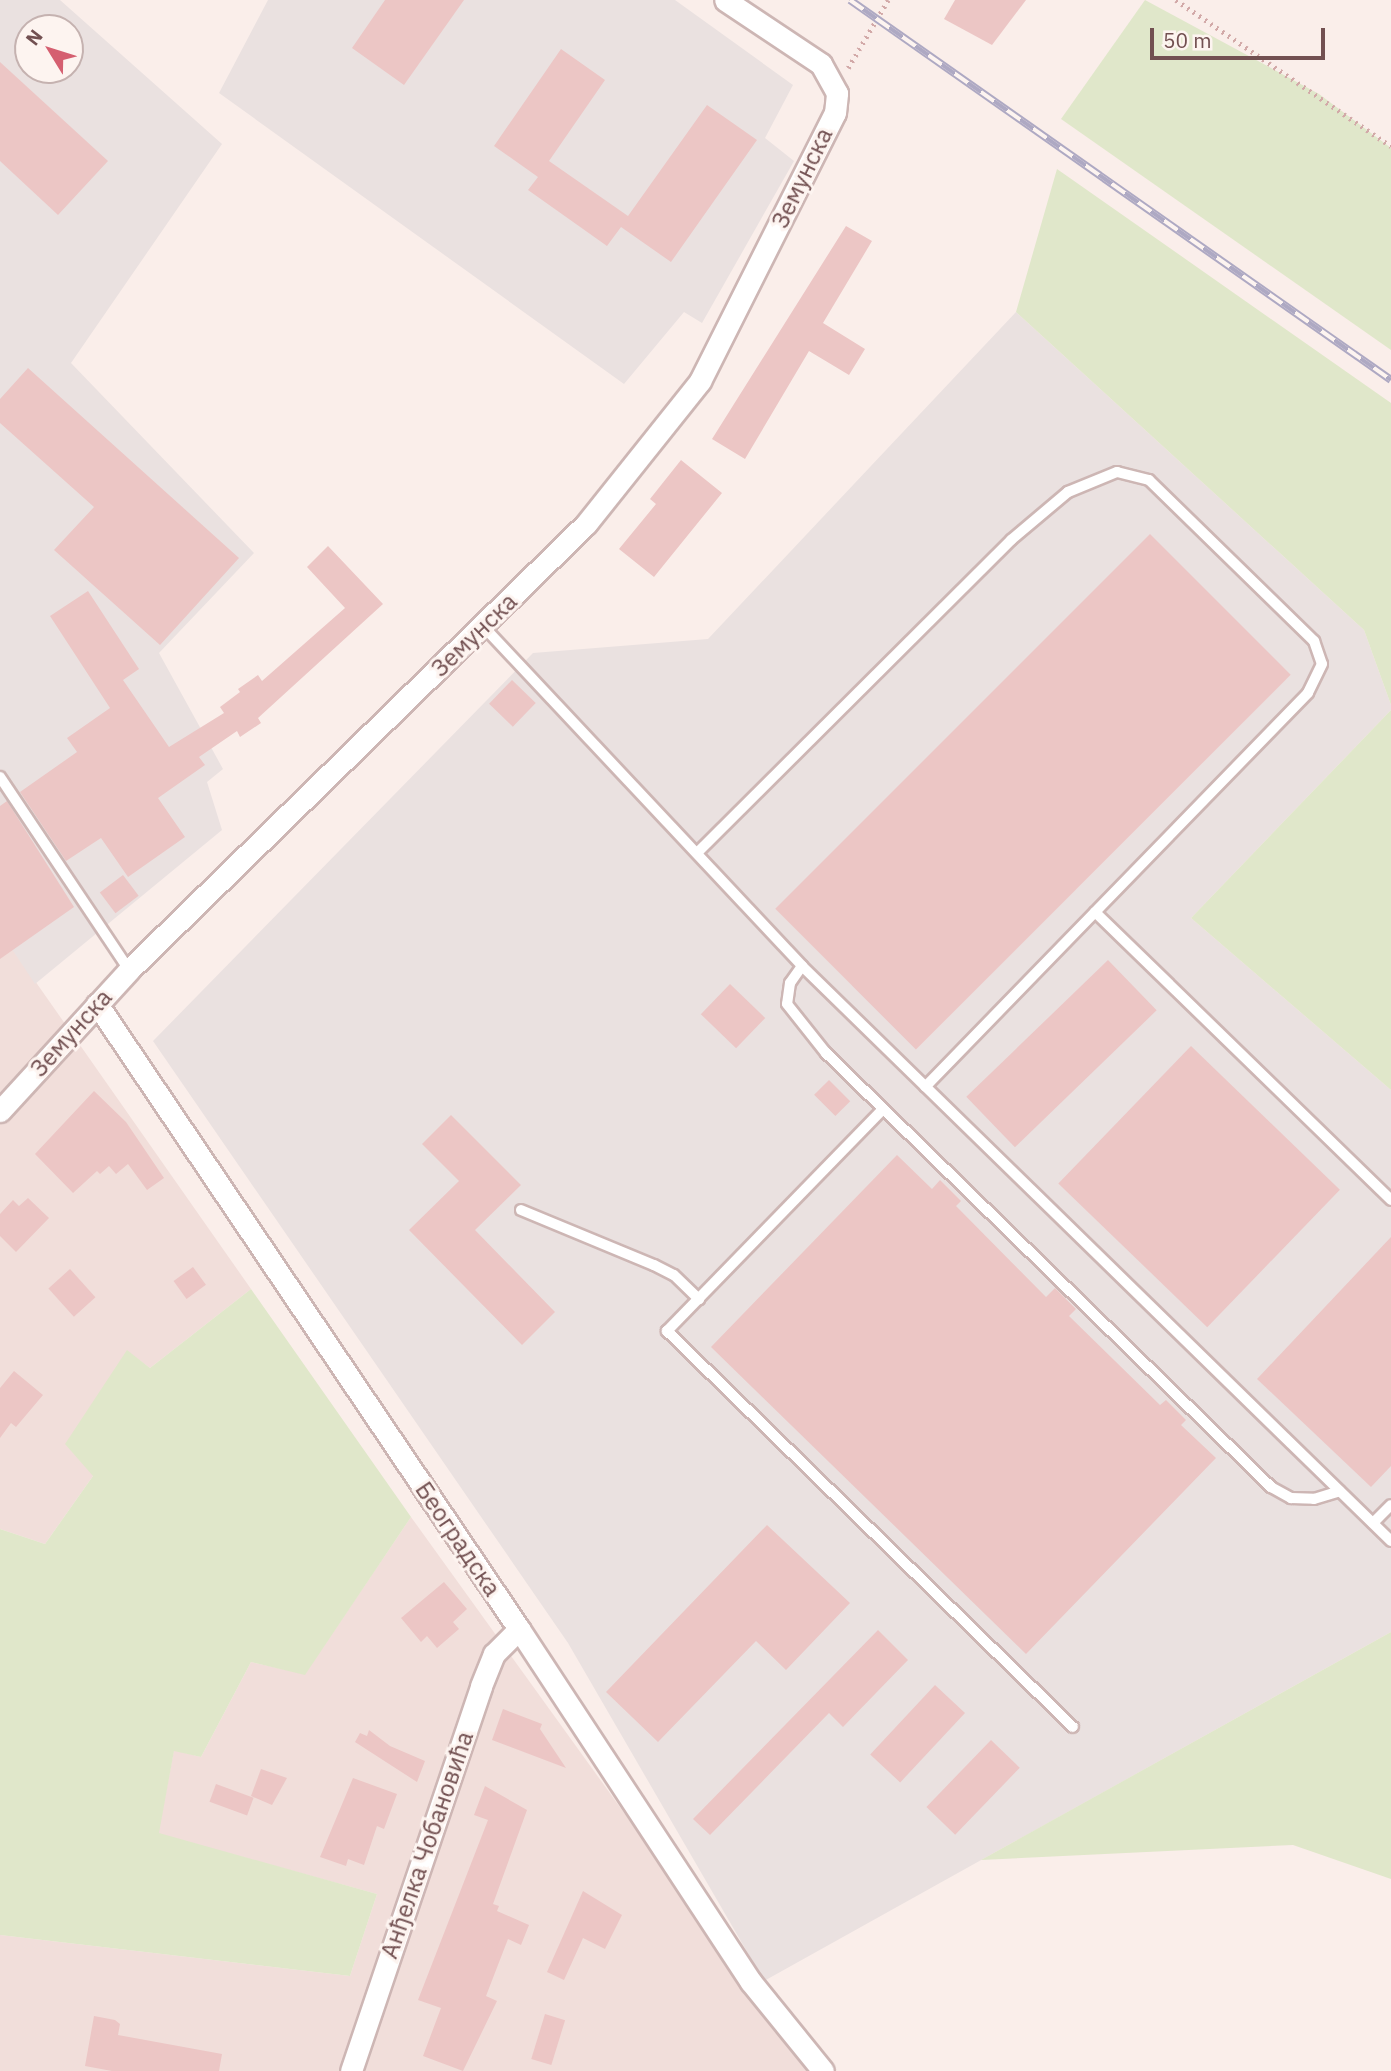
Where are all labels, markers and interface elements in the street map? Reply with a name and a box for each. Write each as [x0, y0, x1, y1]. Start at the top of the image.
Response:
north arrow [14, 14, 84, 84]
scale bar [1153, 14, 1328, 58]
text: N [20, 24, 48, 50]
text: 50 m [1163, 26, 1212, 54]
street label: Земунска [765, 123, 839, 233]
street label: Земунска [425, 587, 523, 683]
street label: Земунска [24, 983, 118, 1083]
street label: Београдска [409, 1476, 507, 1602]
street label: Анђелка Чобановића [375, 1728, 479, 1962]

